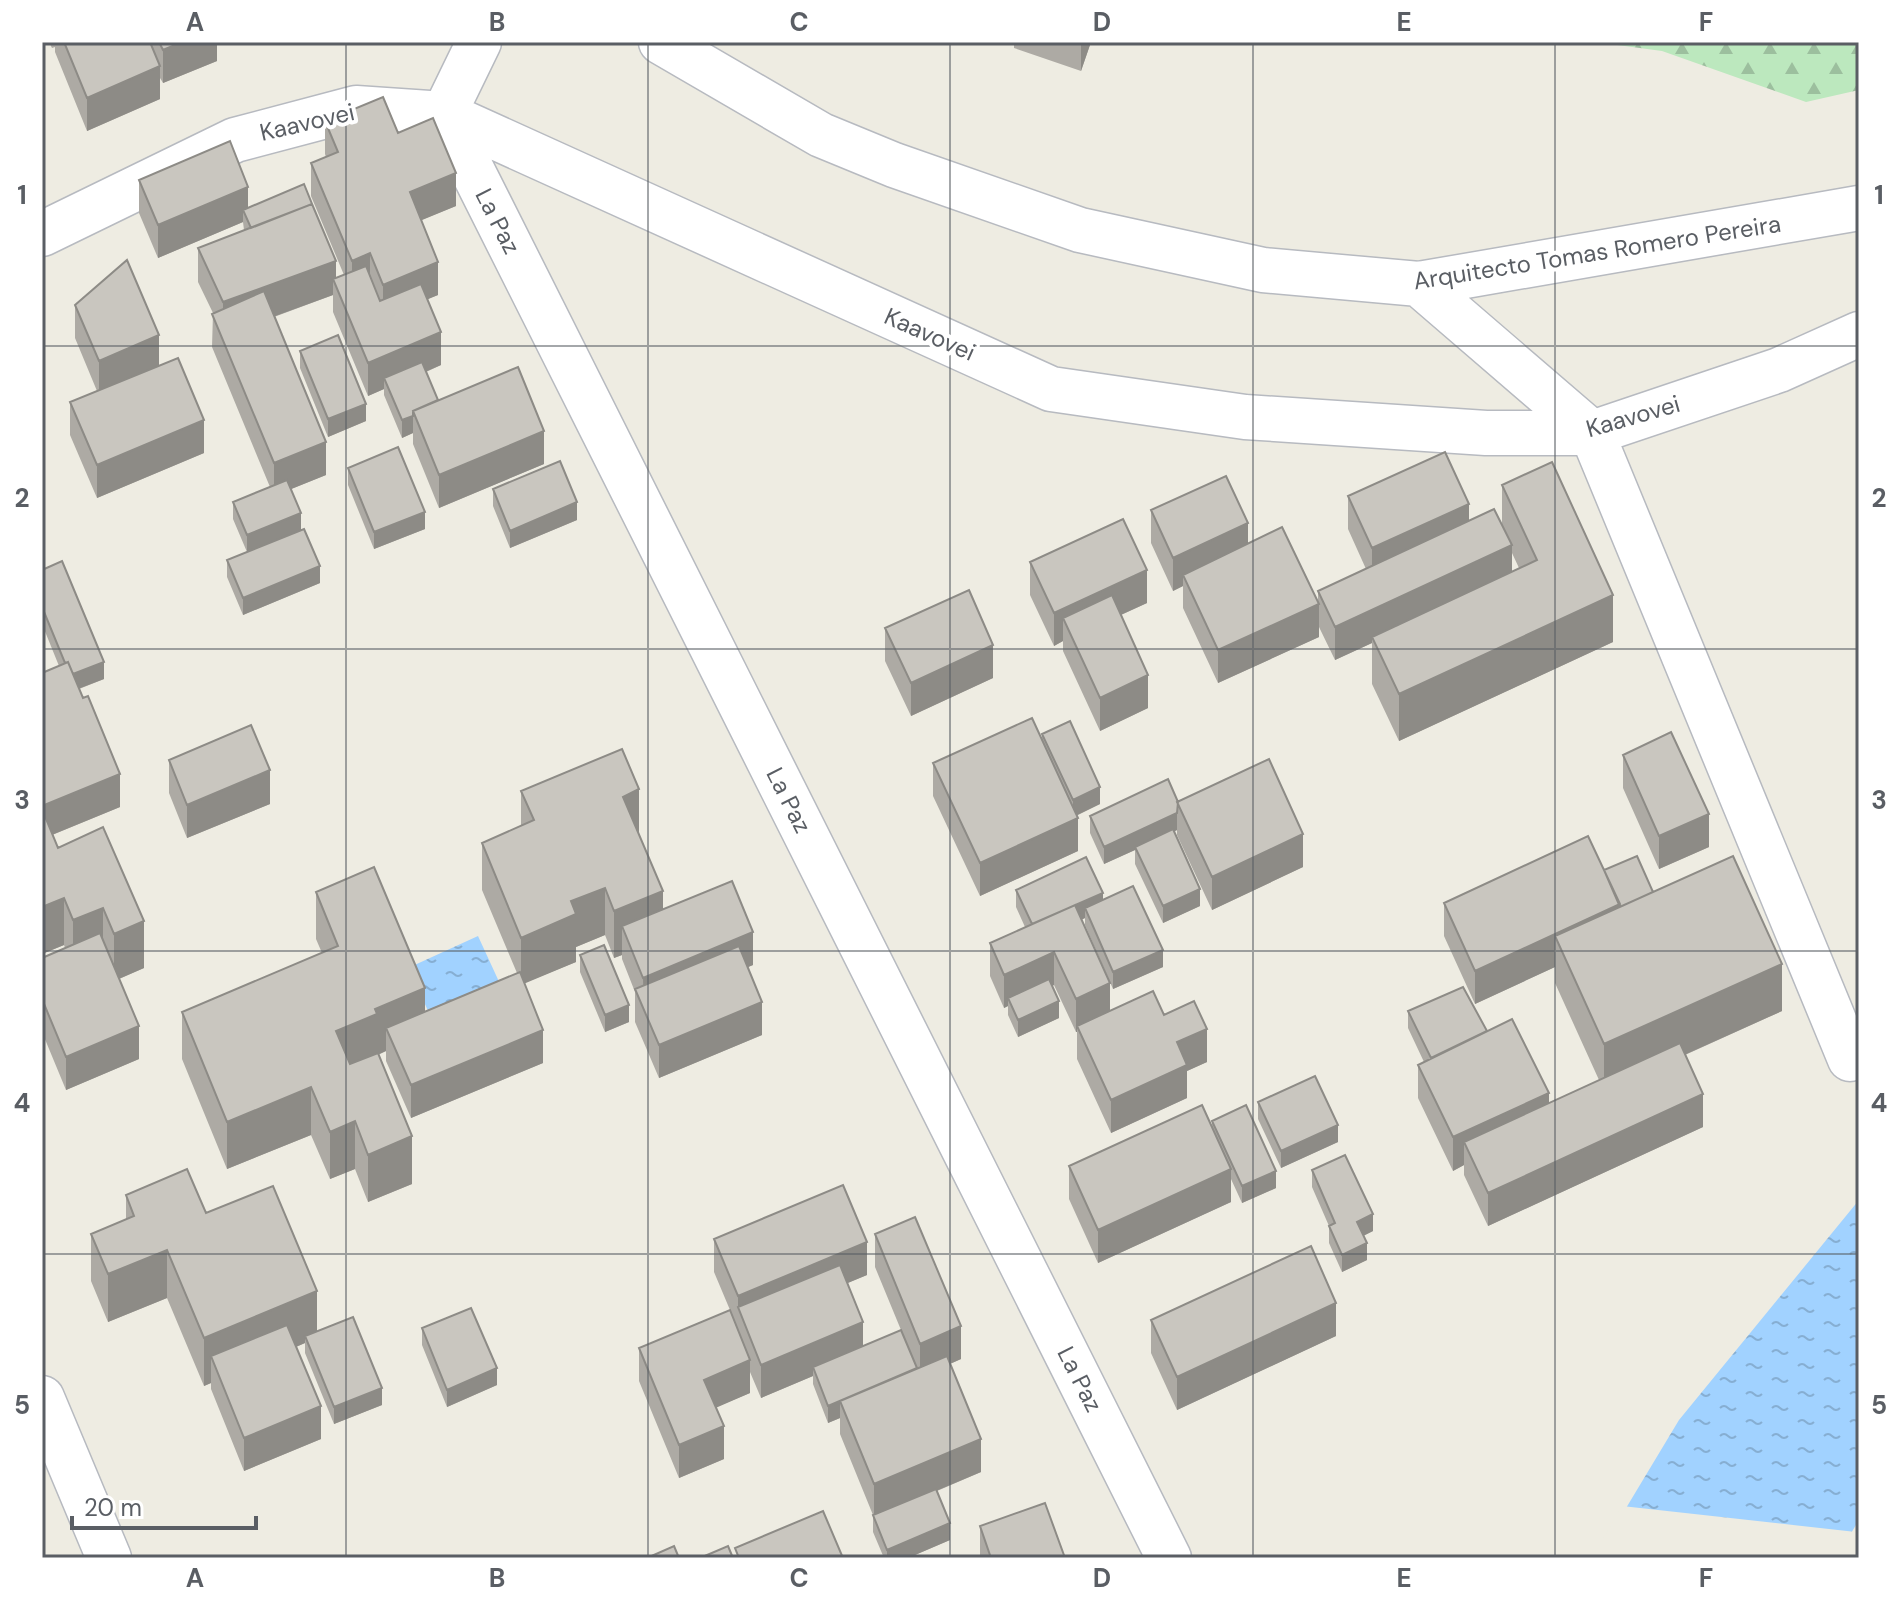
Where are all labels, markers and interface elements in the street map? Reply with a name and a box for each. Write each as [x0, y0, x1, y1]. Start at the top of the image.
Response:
text: A [186, 5, 204, 39]
text: B [489, 5, 505, 39]
text: C [789, 5, 809, 39]
text: D [1093, 5, 1111, 39]
text: E [1396, 5, 1412, 39]
text: F [1699, 5, 1713, 39]
street label: Kaavovei [257, 96, 357, 148]
text: 1 [17, 178, 27, 212]
text: 1 [1874, 178, 1884, 212]
street label: La Paz [468, 183, 528, 259]
street label: Arquitecto Tomas Romero Pereira [1411, 208, 1783, 296]
street label: Kaavovei [880, 300, 980, 368]
street label: Kaavovei [1582, 388, 1684, 444]
text: 2 [14, 481, 30, 515]
text: 2 [1871, 481, 1887, 515]
street label: La Paz [759, 762, 819, 838]
text: 3 [14, 783, 30, 817]
text: 3 [1871, 783, 1887, 817]
text: 4 [14, 1086, 30, 1120]
text: 4 [1871, 1086, 1887, 1120]
street label: La Paz [1050, 1341, 1110, 1417]
text: 5 [14, 1388, 30, 1422]
text: 5 [1871, 1388, 1887, 1422]
scale bar [72, 1480, 256, 1530]
text: 20 m [84, 1492, 142, 1523]
text: A [186, 1561, 204, 1595]
text: B [489, 1561, 505, 1595]
text: C [789, 1561, 809, 1595]
text: D [1093, 1561, 1111, 1595]
text: E [1396, 1561, 1412, 1595]
text: F [1699, 1561, 1713, 1595]

